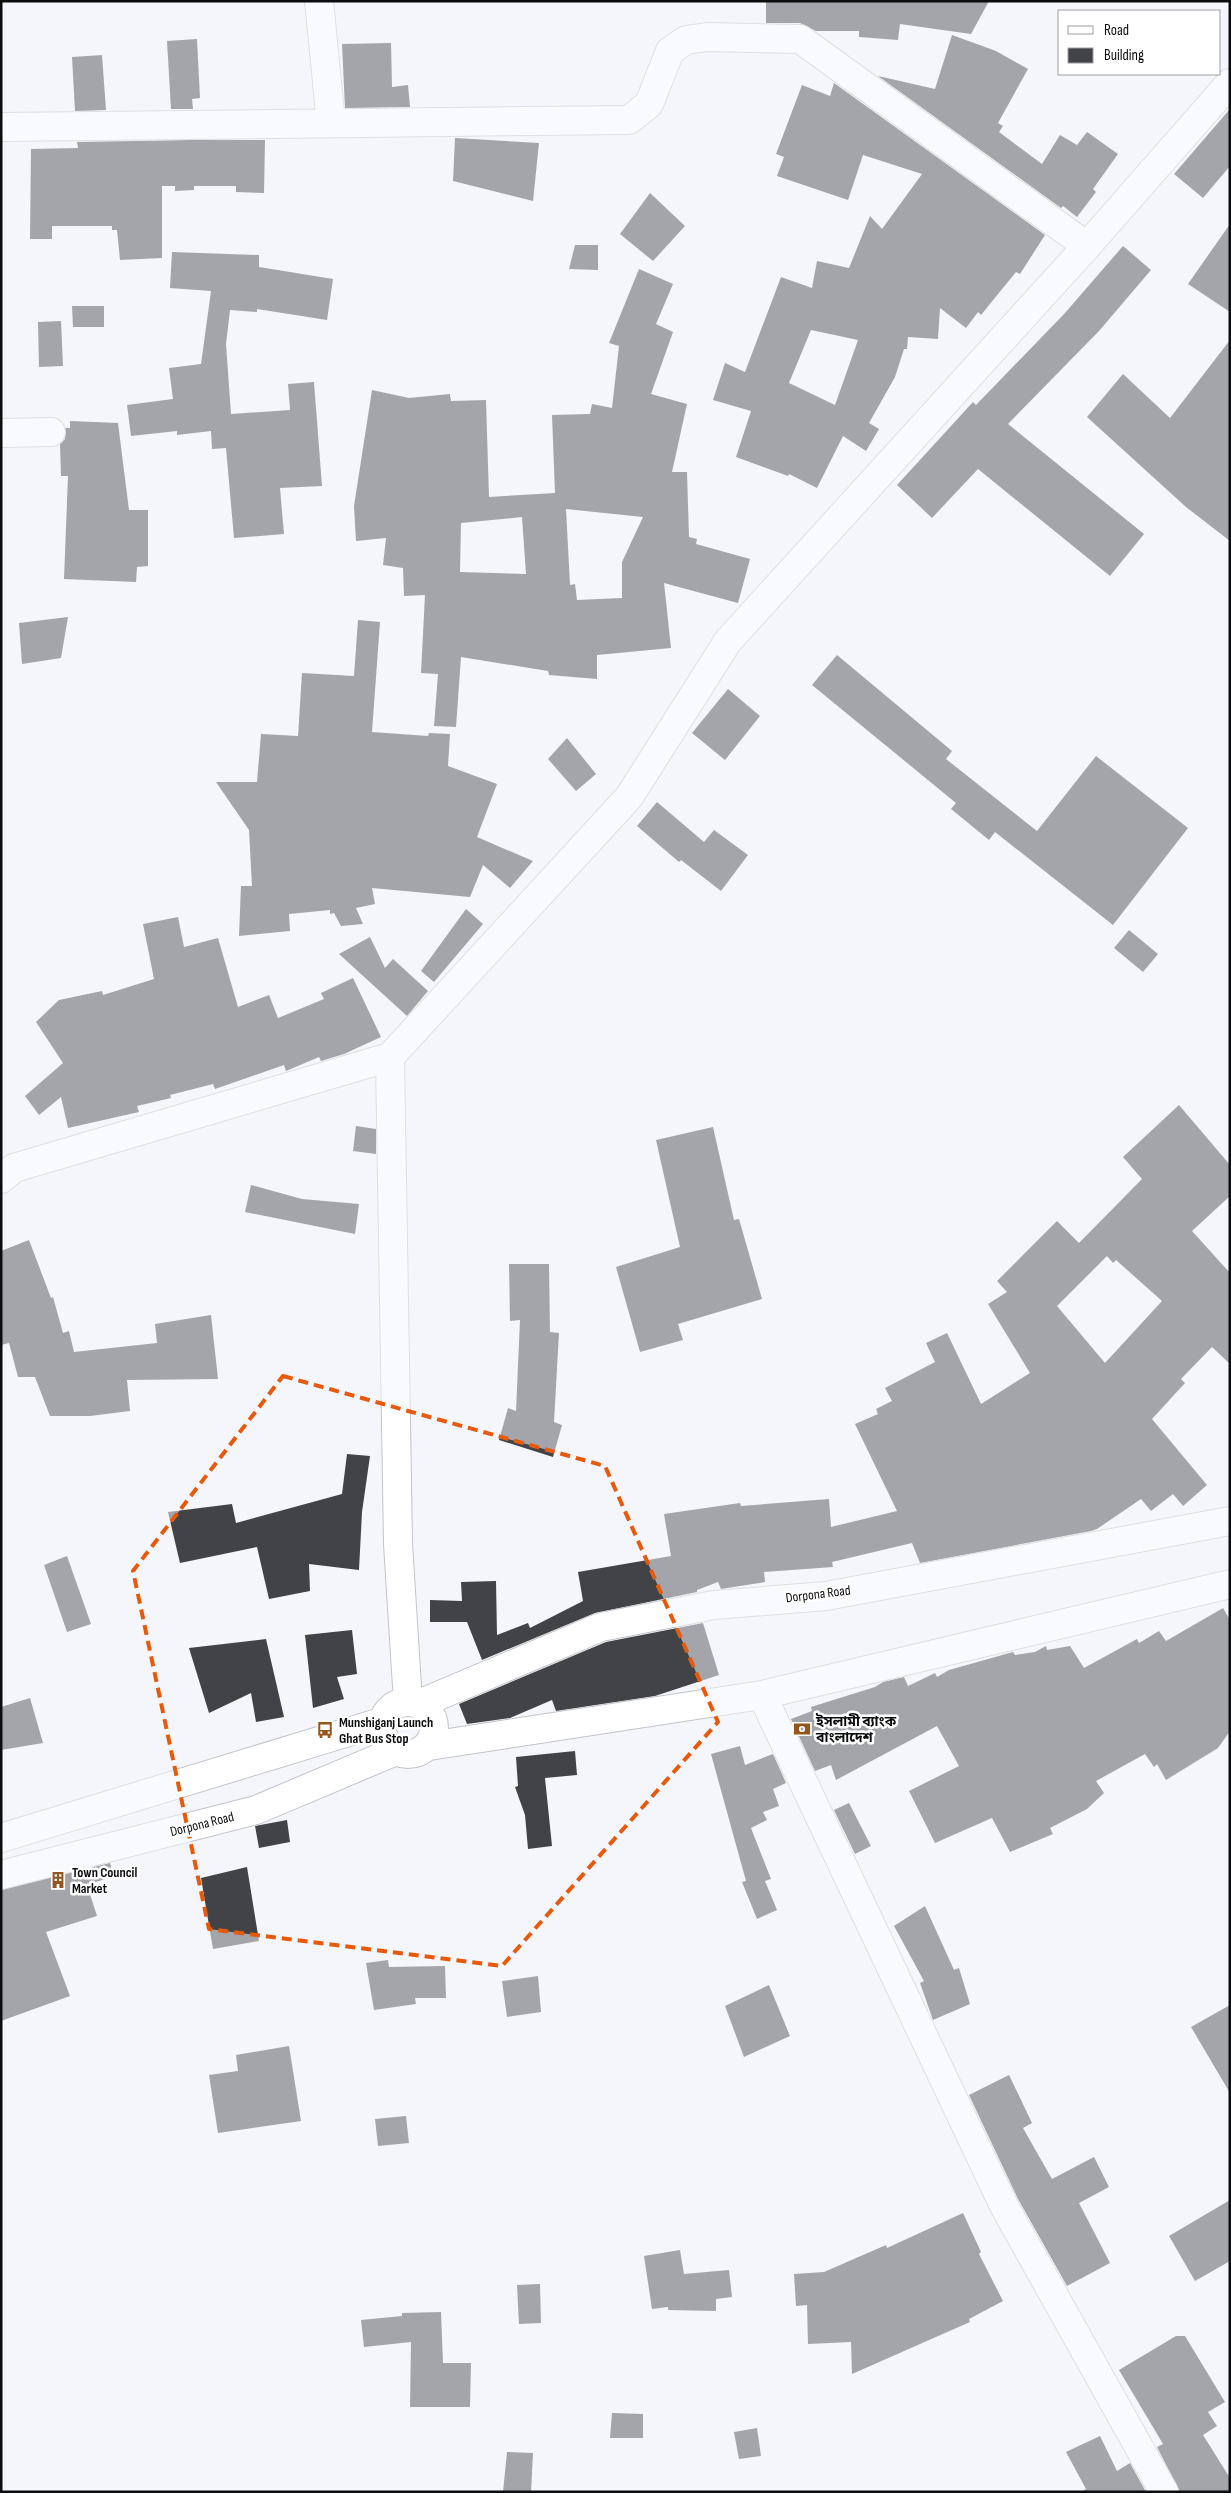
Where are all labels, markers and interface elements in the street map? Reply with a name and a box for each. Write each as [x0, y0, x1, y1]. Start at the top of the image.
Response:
legend [1058, 10, 1221, 75]
text: Road [1104, 21, 1129, 40]
text: Building [1104, 46, 1144, 65]
street label: Dorpona Road [785, 1582, 852, 1606]
place label: ইসলামী ব্যাংক বাংলাদেশ [815, 1713, 897, 1746]
place label: Munshiganj Launch Ghat Bus Stop [339, 1714, 433, 1747]
bank icon: ইসলামী ব্যাংক বাংলাদেশ [792, 1719, 812, 1739]
bus stop icon: Munshiganj Launch Ghat Bus Stop [315, 1720, 335, 1740]
street label: Dorpona Road [168, 1808, 236, 1840]
place label: Town Council Market [72, 1864, 137, 1897]
building icon: Town Council Market [48, 1870, 68, 1890]

